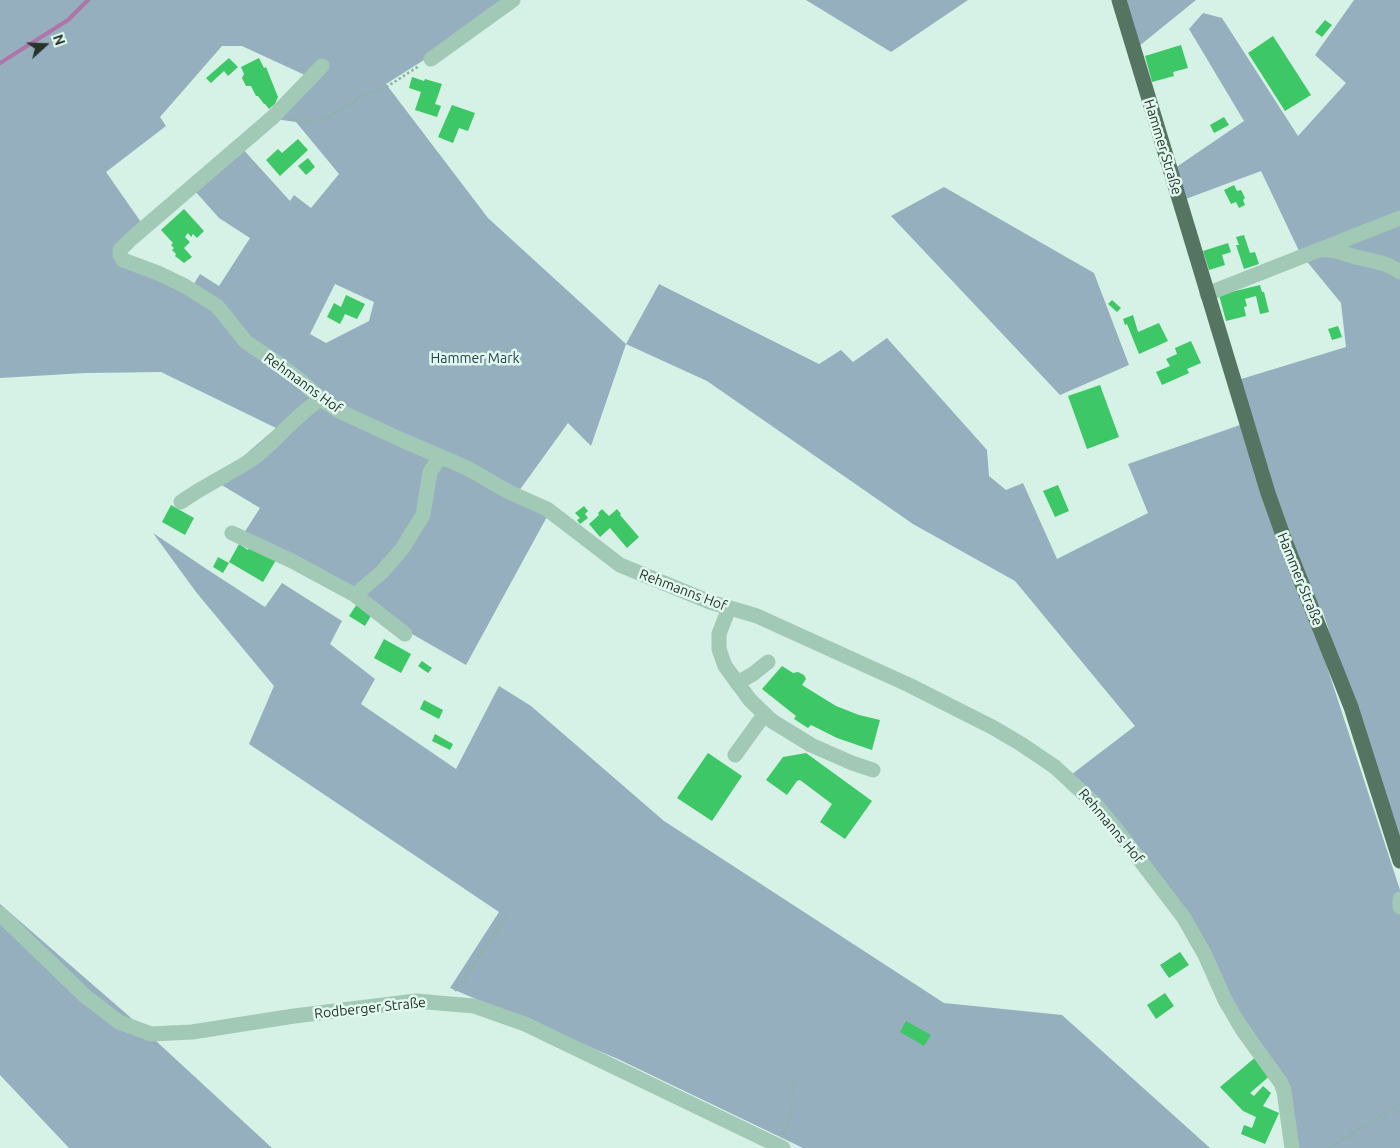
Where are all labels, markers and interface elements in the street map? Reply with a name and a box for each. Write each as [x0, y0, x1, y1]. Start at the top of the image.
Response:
north arrow [20, 20, 70, 70]
text: N [50, 32, 68, 48]
street label: Hammer Straße [1141, 97, 1185, 197]
street label: Rehmanns Hof [261, 349, 345, 417]
park label: Hammer Mark [430, 350, 520, 366]
street label: Hammer Straße [1274, 530, 1326, 628]
street label: Rehmanns Hof [637, 566, 729, 614]
street label: Rehmanns Hof [1075, 785, 1147, 867]
street label: Rodberger Straße [313, 994, 427, 1022]

